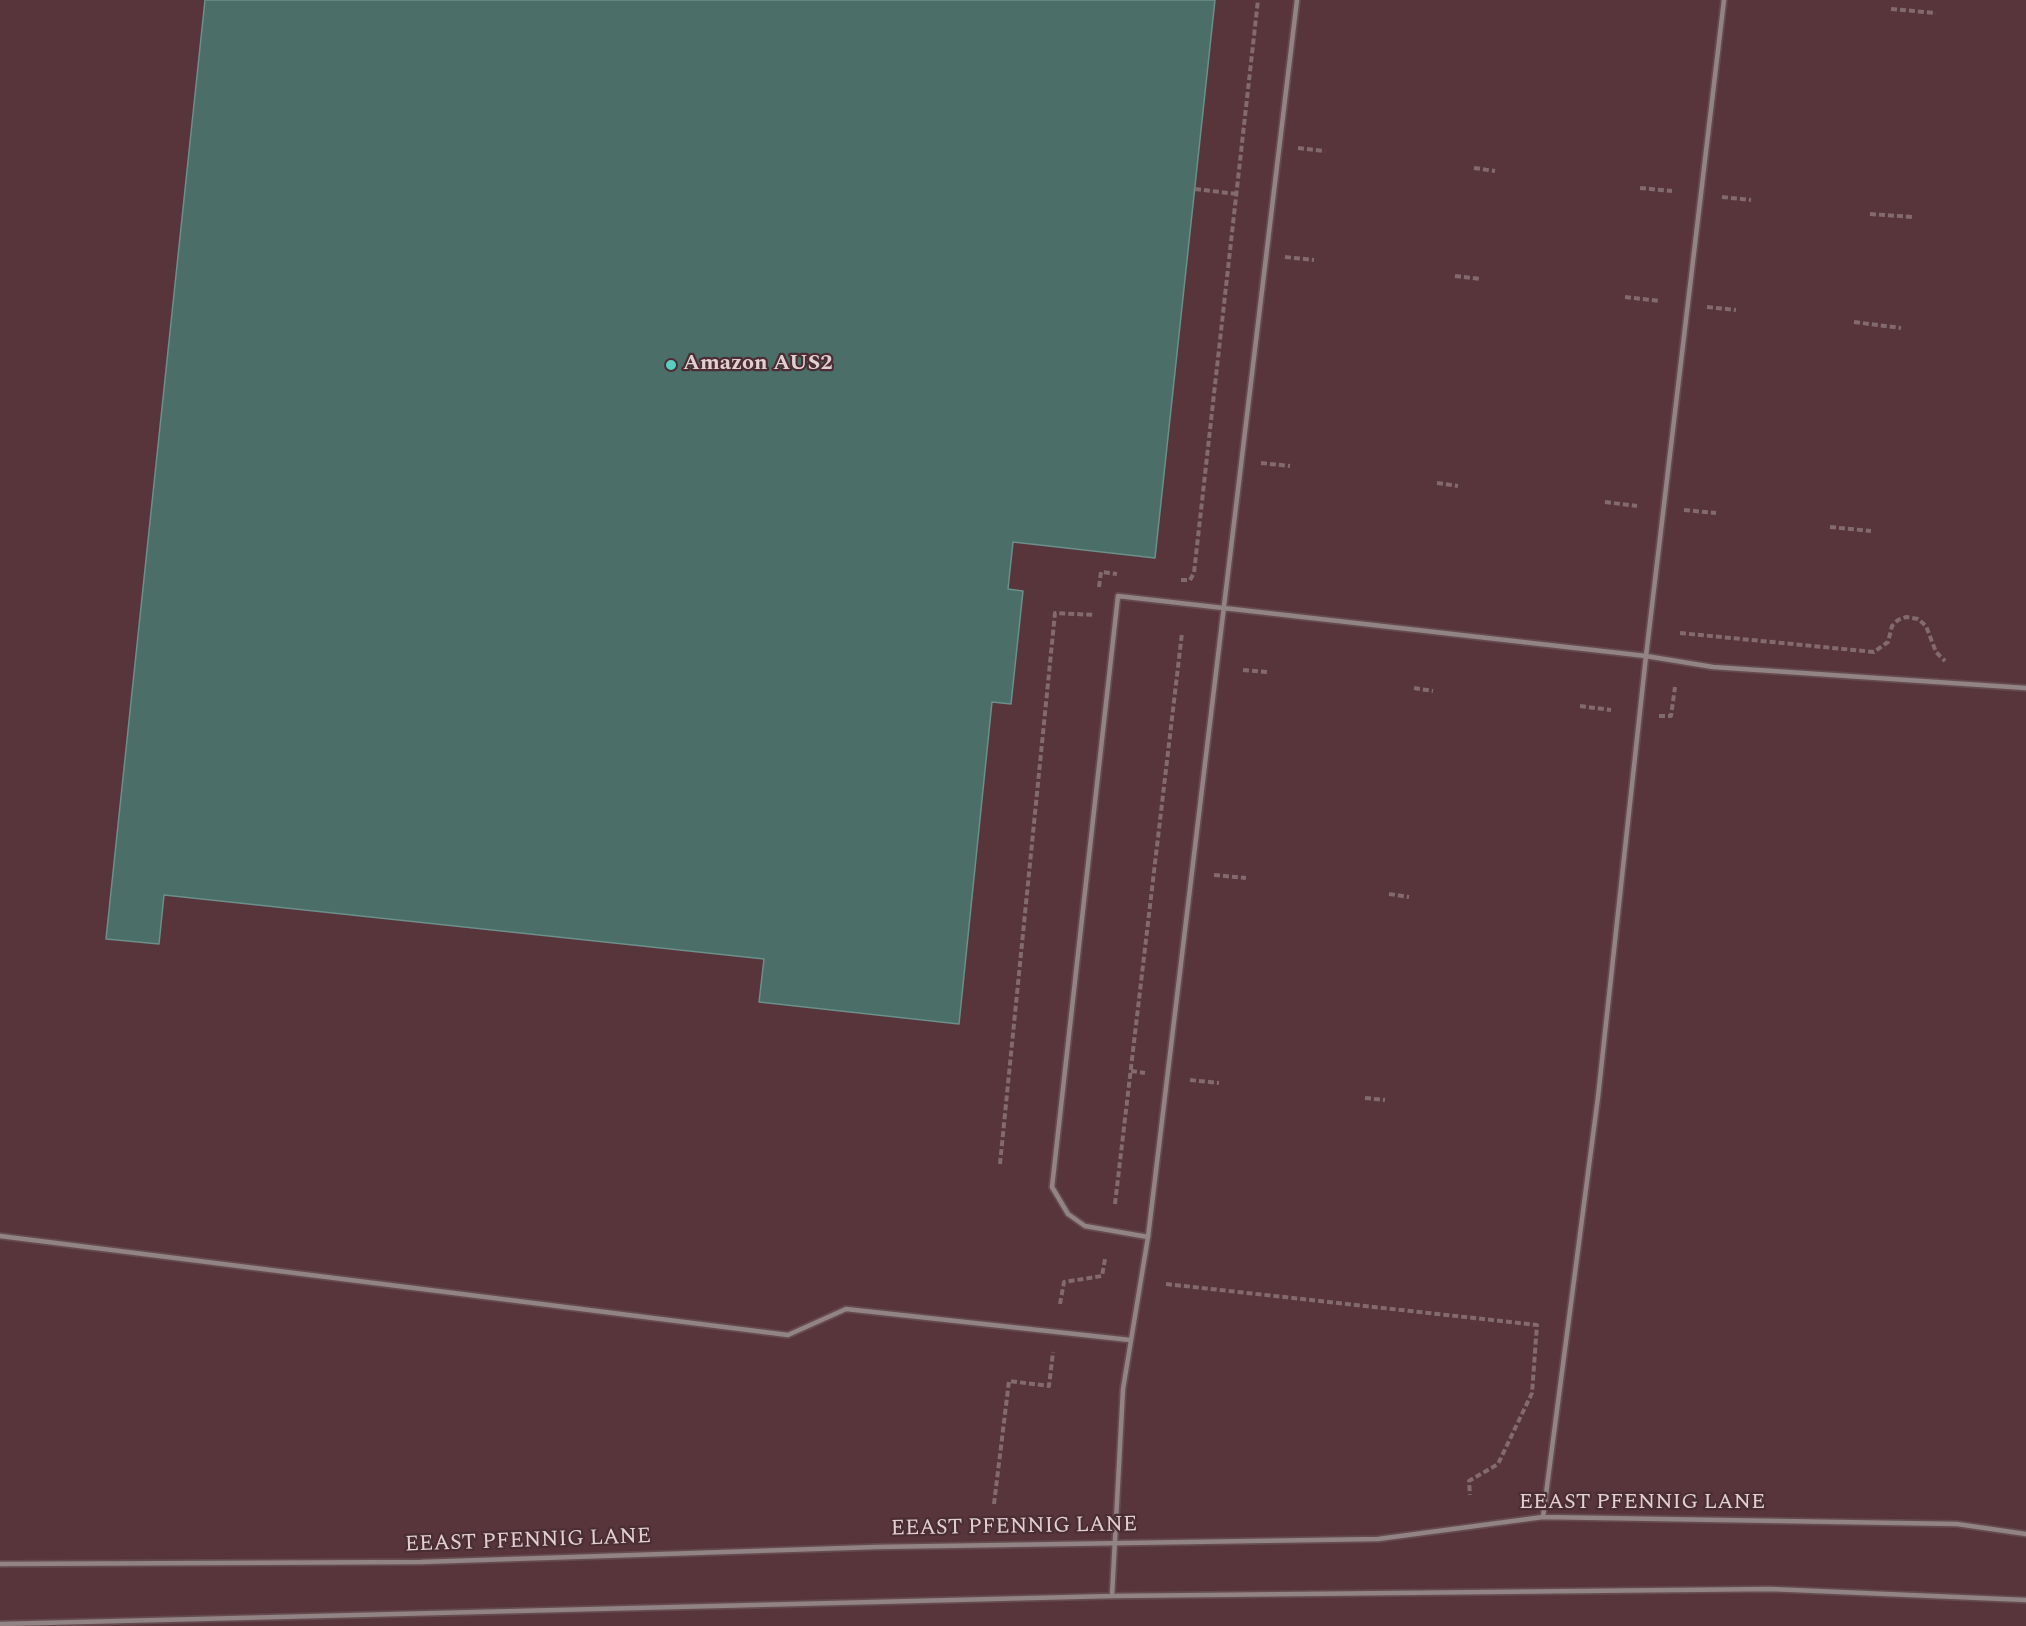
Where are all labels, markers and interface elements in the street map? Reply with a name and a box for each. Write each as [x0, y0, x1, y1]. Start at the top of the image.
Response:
place label: Amazon AUS2 [683, 352, 833, 378]
marker: Amazon AUS2 [664, 358, 678, 372]
street label: EEAST PFENNIG LANE [1519, 1491, 1765, 1517]
street label: EEAST PFENNIG LANE [891, 1513, 1137, 1543]
street label: EEAST PFENNIG LANE [404, 1525, 652, 1559]

